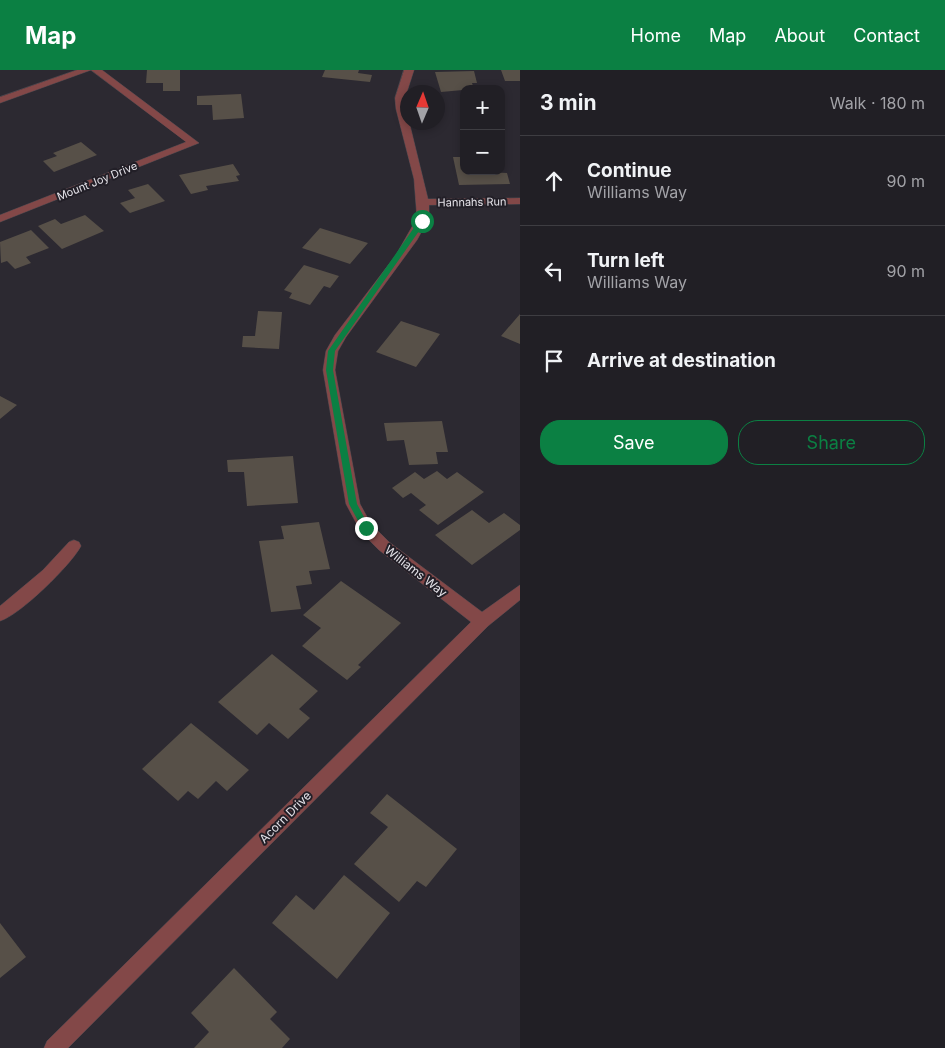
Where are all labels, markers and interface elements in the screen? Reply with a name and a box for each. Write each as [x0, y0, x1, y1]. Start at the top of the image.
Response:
text: Map [25, 21, 76, 50]
text: Home [631, 25, 681, 46]
text: Map [709, 25, 746, 46]
text: About [774, 25, 825, 46]
text: Contact [853, 25, 920, 46]
north arrow [400, 85, 445, 130]
map controls [460, 85, 505, 175]
button: + [460, 85, 505, 130]
text: 3 min [540, 90, 596, 115]
text: Walk · 180 m [830, 93, 925, 113]
button: − [460, 130, 505, 175]
street label: Mount Joy Drive [55, 159, 139, 203]
text: Continue [587, 159, 672, 182]
icon: ahead [540, 167, 568, 195]
text: 90 m [886, 171, 925, 191]
text: Williams Way [587, 182, 687, 202]
street label: Hannahs Run [437, 194, 507, 210]
route start [411, 210, 434, 233]
text: Turn left [587, 249, 665, 272]
icon: left [540, 257, 568, 285]
text: 90 m [886, 261, 925, 281]
text: Williams Way [587, 272, 687, 292]
icon: arrive [540, 347, 568, 375]
text: Arrive at destination [587, 349, 776, 372]
button: Save [540, 420, 728, 465]
button: Share [738, 420, 925, 465]
route end [355, 517, 378, 540]
street label: Williams Way [382, 542, 450, 600]
street label: Acorn Drive [256, 788, 314, 846]

